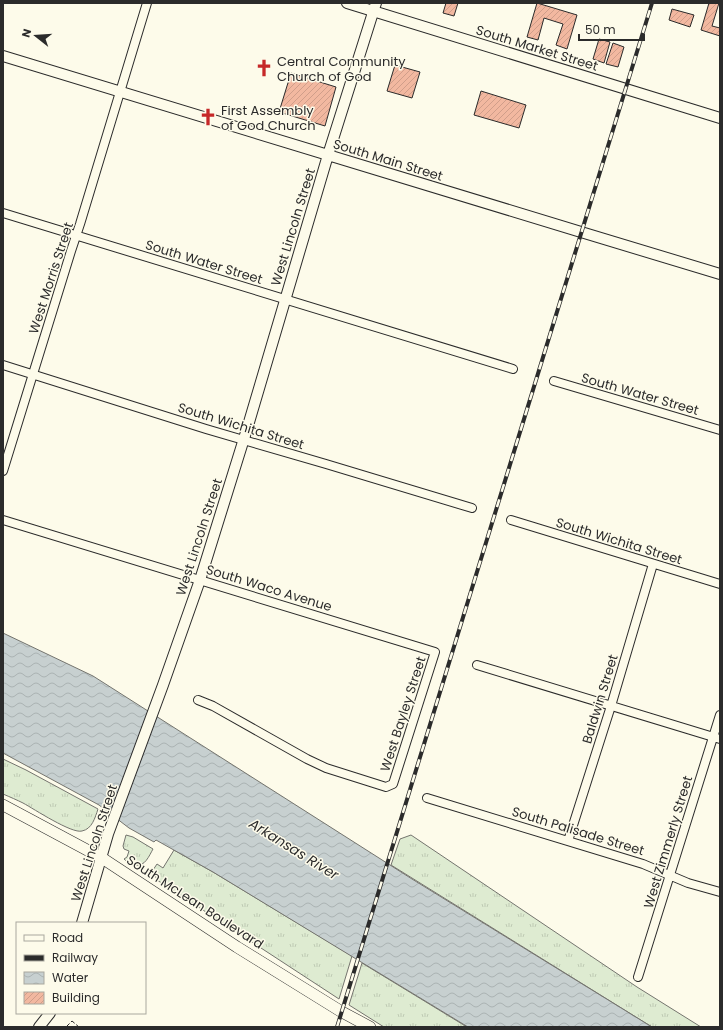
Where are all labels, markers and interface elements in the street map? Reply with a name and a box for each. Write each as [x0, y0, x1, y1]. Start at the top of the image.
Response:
north arrow [16, 16, 56, 56]
scale bar [579, 16, 644, 42]
street label: South Market Street [474, 20, 601, 76]
text: 50 m [585, 21, 616, 38]
text: N [18, 27, 35, 39]
place label: Central Community Church of God [277, 52, 406, 86]
church icon: Central Community Church of God [254, 58, 274, 78]
place label: First Assembly of God Church [221, 101, 316, 135]
church icon: First Assembly of God Church [198, 107, 218, 127]
street label: South Main Street [331, 134, 445, 186]
street label: West Lincoln Street [266, 166, 320, 288]
street label: West Morris Street [24, 219, 78, 336]
street label: South Water Street [143, 235, 265, 289]
street label: South Water Street [579, 368, 701, 420]
street label: South Wichita Street [176, 398, 307, 454]
street label: West Lincoln Street [171, 476, 227, 598]
street label: South Wichita Street [554, 513, 685, 569]
street label: South Waco Avenue [204, 560, 334, 616]
street label: Baldwin Street [577, 652, 623, 746]
street label: West Bayley Street [375, 654, 431, 774]
street label: West Zimmerly Street [639, 773, 697, 911]
street label: West Lincoln Street [66, 782, 122, 904]
street label: South Palisade Street [509, 802, 647, 860]
water label: Arkansas River [244, 813, 343, 885]
street label: South McLean Boulevard [123, 851, 267, 953]
legend [16, 922, 146, 1014]
text: Road [52, 929, 83, 946]
text: Railway [52, 949, 98, 966]
text: Water [52, 969, 89, 986]
text: Building [52, 989, 100, 1006]

